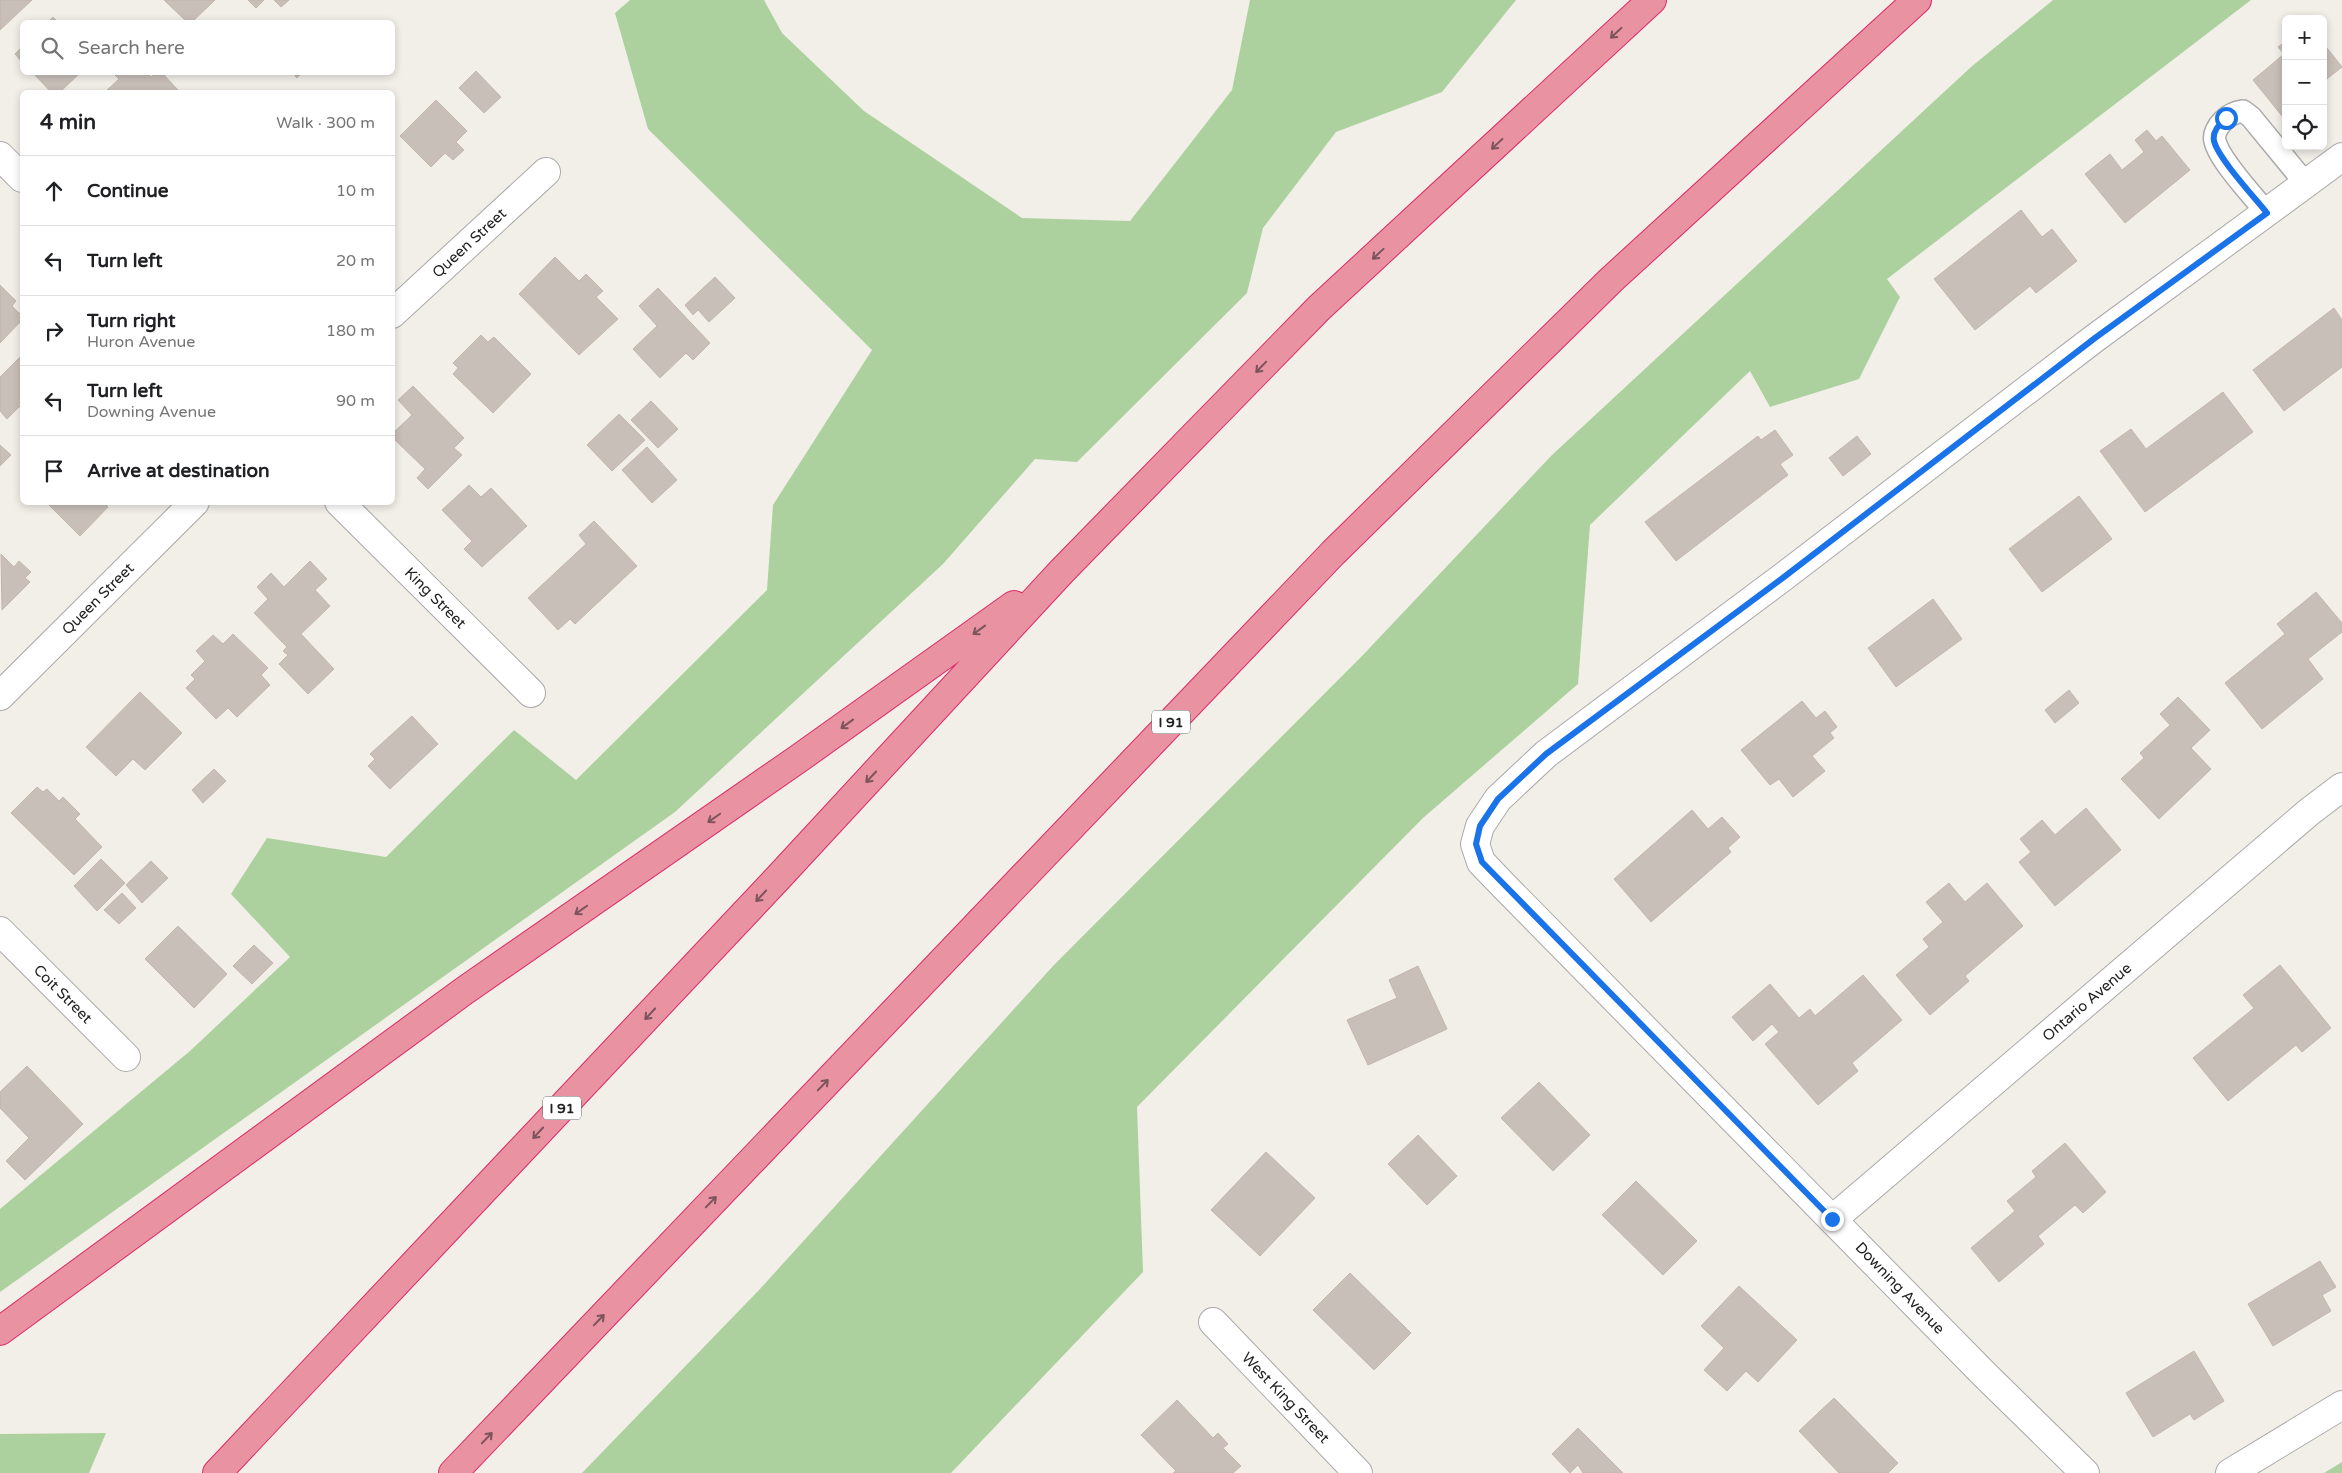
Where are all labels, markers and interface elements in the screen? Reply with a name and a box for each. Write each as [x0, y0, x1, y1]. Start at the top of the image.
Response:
map controls [2282, 15, 2327, 150]
button: + [2282, 15, 2327, 60]
search box [20, 20, 395, 75]
one-way arrow [1610, 27, 1623, 39]
icon: search [38, 34, 66, 62]
text: Search here [78, 37, 185, 59]
button: − [2282, 60, 2327, 105]
button: locate [2282, 105, 2327, 150]
route start [2215, 107, 2238, 130]
text: 4 min [40, 110, 96, 135]
text: Walk · 300 m [276, 113, 375, 133]
one-way arrow [1491, 137, 1504, 149]
icon: ahead [40, 177, 68, 205]
text: Continue [87, 180, 169, 202]
text: 10 m [336, 181, 375, 201]
street label: Queen Street [428, 204, 510, 281]
icon: left [40, 247, 68, 275]
one-way arrow [1371, 248, 1384, 260]
text: Turn left [87, 250, 163, 272]
text: 20 m [336, 251, 375, 271]
text: Turn right [87, 310, 175, 332]
icon: right [40, 317, 68, 345]
text: 180 m [326, 321, 375, 341]
text: Huron Avenue [87, 332, 195, 352]
one-way arrow [1255, 361, 1267, 373]
text: Turn left [87, 380, 163, 402]
icon: left [40, 387, 68, 415]
text: 90 m [336, 391, 375, 411]
text: Downing Avenue [87, 402, 216, 422]
icon: arrive [40, 457, 68, 485]
text: Arrive at destination [87, 460, 270, 482]
street label: Queen Street [58, 559, 138, 638]
street label: King Street [401, 564, 470, 632]
one-way arrow [973, 624, 987, 635]
road number: I 91 [1152, 710, 1190, 734]
one-way arrow [840, 719, 854, 729]
one-way arrow [865, 770, 877, 783]
one-way arrow [708, 813, 722, 823]
one-way arrow [755, 890, 767, 902]
one-way arrow [574, 905, 588, 915]
street label: Ontario Avenue [2039, 959, 2135, 1045]
street label: Coit Street [30, 961, 96, 1027]
one-way arrow [644, 1008, 656, 1021]
one-way arrow [817, 1079, 829, 1091]
road number: I 91 [543, 1096, 581, 1120]
one-way arrow [532, 1126, 544, 1139]
one-way arrow [705, 1196, 717, 1209]
route end [1821, 1208, 1844, 1231]
street label: Downing Avenue [1852, 1238, 1948, 1338]
one-way arrow [593, 1314, 605, 1326]
street label: West King Street [1238, 1349, 1334, 1447]
one-way arrow [481, 1431, 493, 1444]

